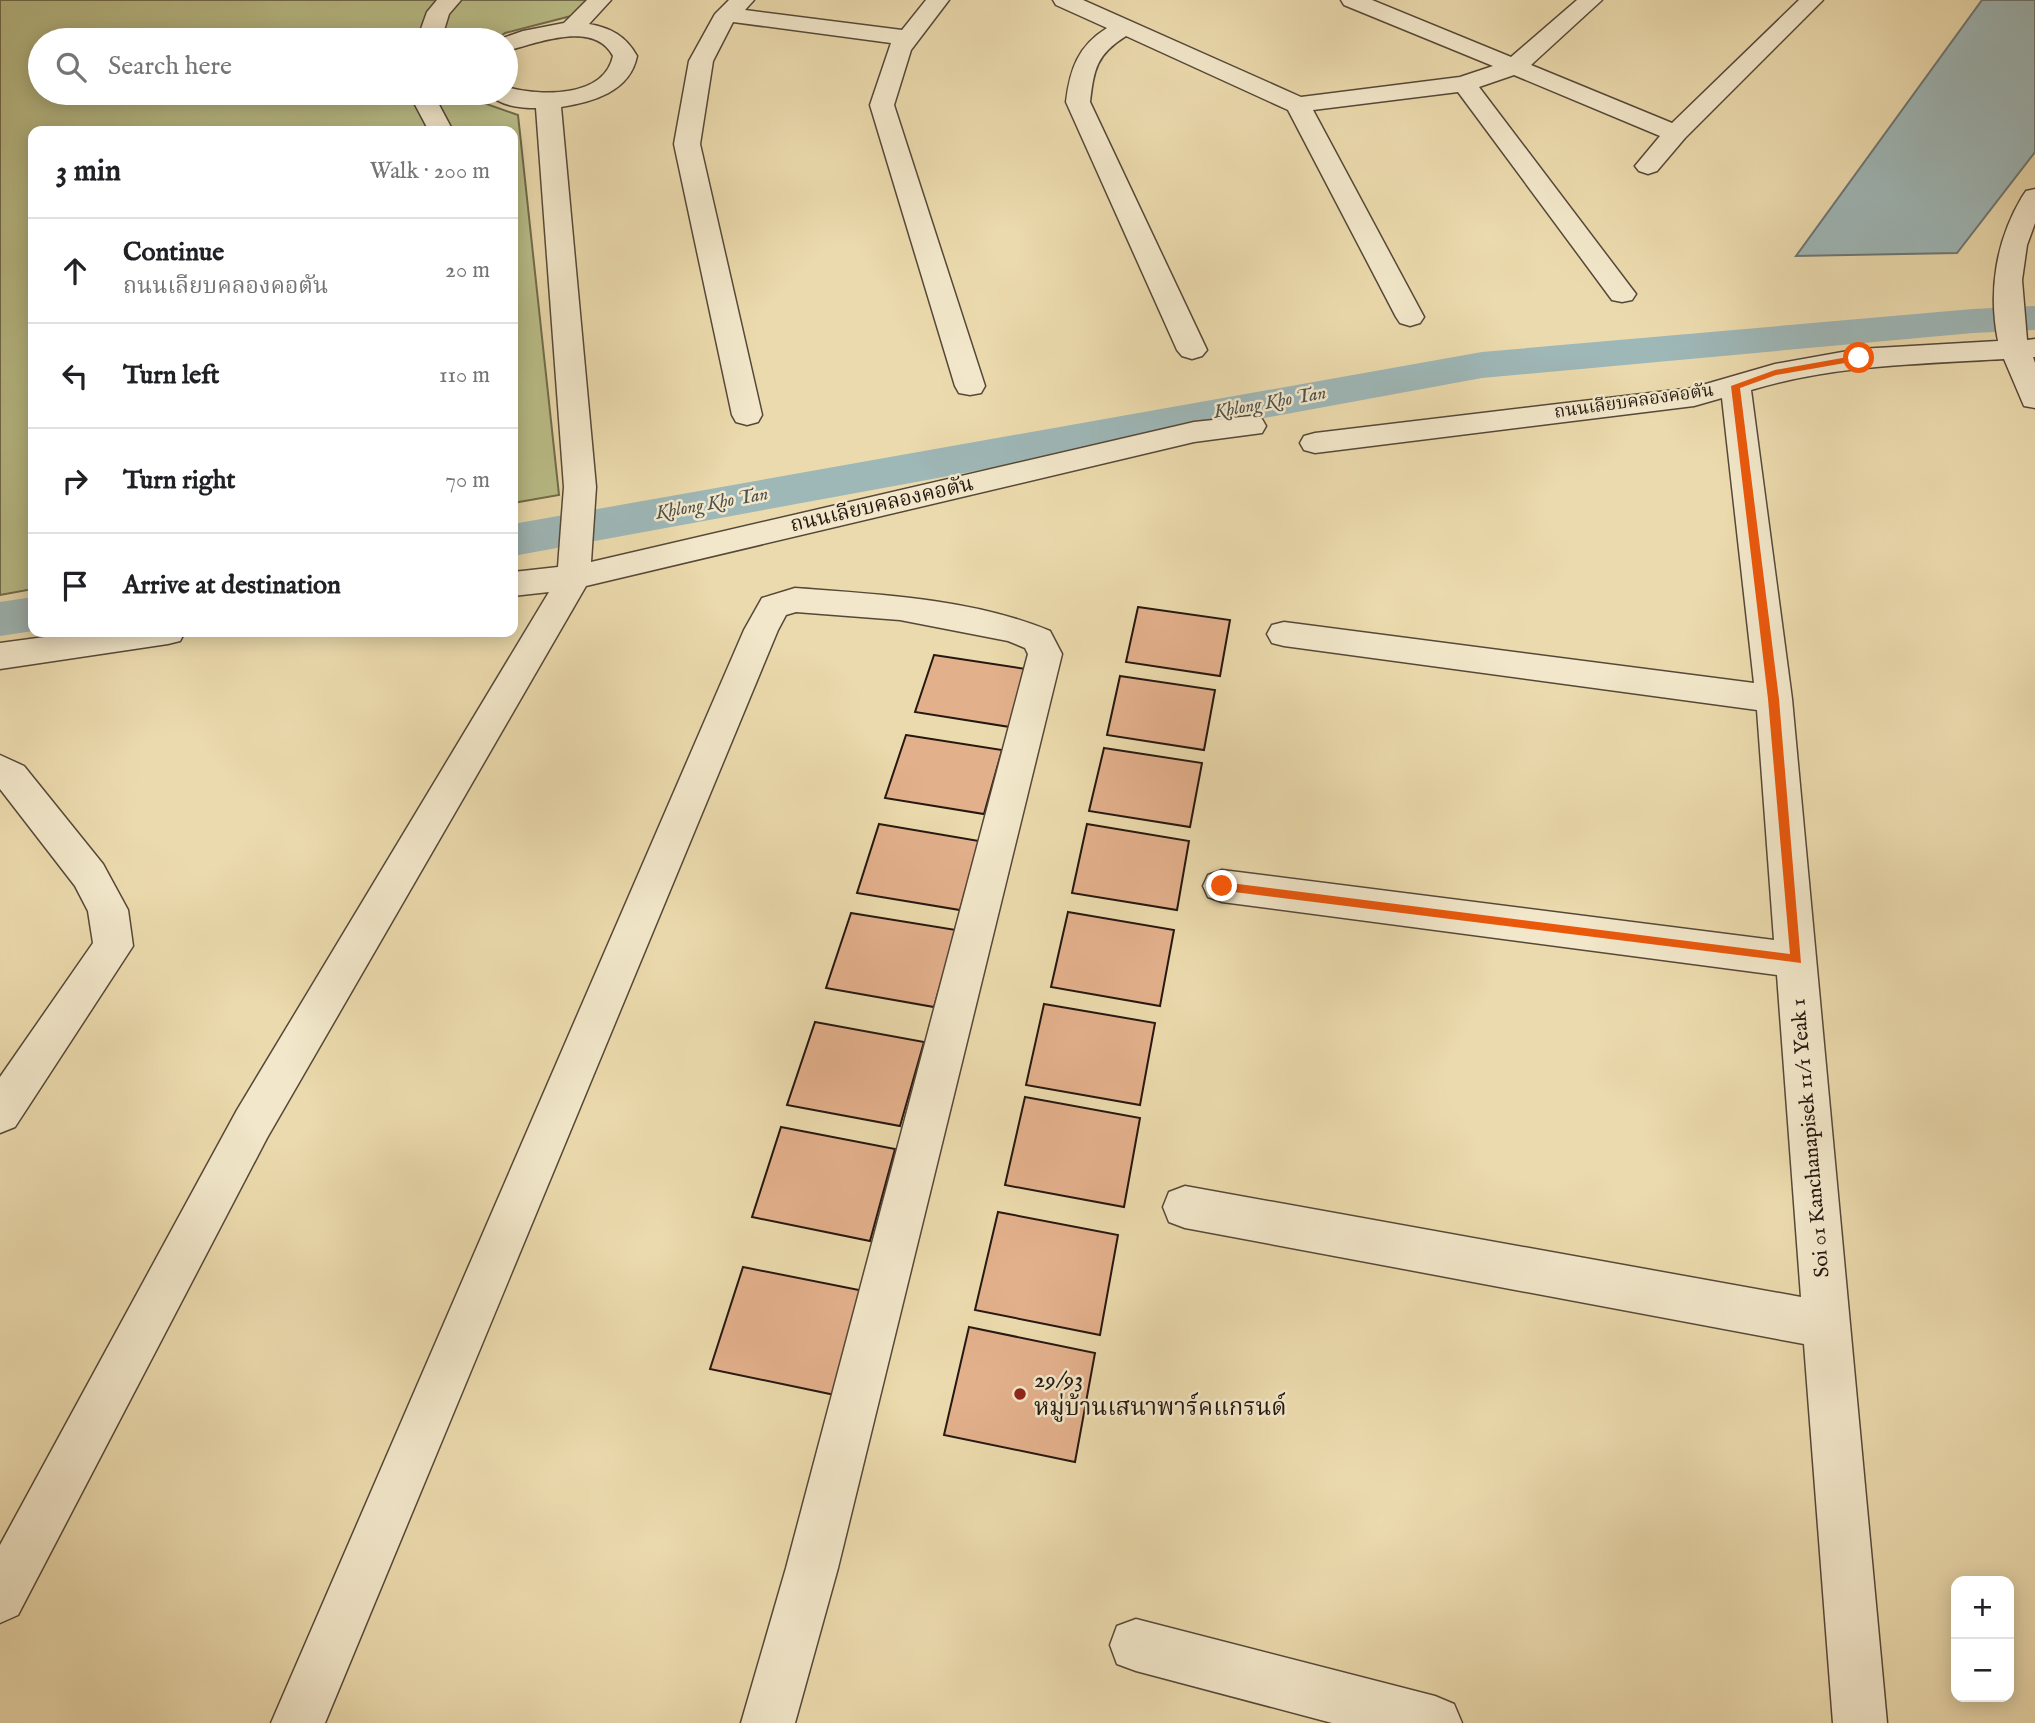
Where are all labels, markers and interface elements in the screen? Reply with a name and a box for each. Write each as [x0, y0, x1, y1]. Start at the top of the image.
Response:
search box [28, 28, 518, 105]
icon: search [52, 48, 90, 86]
text: Search here [108, 50, 232, 83]
text: 3 min [56, 153, 121, 191]
text: Walk · 200 m [370, 157, 490, 186]
text: Continue [123, 236, 224, 269]
icon: ahead [56, 252, 94, 290]
text: 20 m [445, 256, 490, 285]
text: ถนนเลียบคลองคอตัน [123, 272, 328, 301]
route start [1843, 342, 1874, 373]
icon: left [56, 357, 94, 395]
text: Turn left [123, 359, 220, 392]
text: 110 m [439, 361, 490, 390]
street label: ถนนเลียบคลองคอตัน [1553, 379, 1715, 425]
water label: Khlong Kho Tan [1211, 381, 1328, 425]
icon: right [56, 462, 94, 500]
text: Turn right [123, 464, 236, 497]
text: 70 m [445, 466, 490, 495]
street label: ถนนเลียบคลองคอตัน [788, 471, 976, 539]
water label: Khlong Kho Tan [653, 482, 770, 526]
icon: arrive [56, 567, 94, 605]
text: Arrive at destination [123, 569, 341, 602]
route end [1206, 870, 1237, 901]
street label: Soi 01 Kanchanapisek 11/1 Yeak 1 [1785, 997, 1837, 1279]
place label: 29/93 หมู่บ้านเสนาพาร์คแกรนด์ [1034, 1365, 1287, 1424]
marker: 29/93 หมู่บ้านเสนาพาร์คแกรนด์ [1012, 1386, 1028, 1402]
map controls [1951, 1576, 2014, 1702]
button: + [1951, 1576, 2014, 1639]
button: − [1951, 1639, 2014, 1702]

